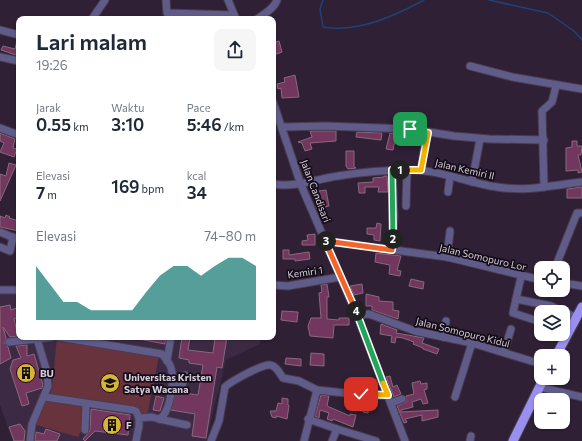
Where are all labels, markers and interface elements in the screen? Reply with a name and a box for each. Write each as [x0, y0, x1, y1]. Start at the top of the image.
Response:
text: Lari malam [36, 28, 147, 55]
button: share [214, 29, 256, 71]
text: 19:26 [36, 57, 68, 73]
text: Jarak [36, 101, 61, 114]
text: Waktu [111, 101, 144, 114]
text: Pace [187, 101, 211, 114]
pin [393, 112, 427, 146]
text: 0.55 [36, 114, 71, 135]
text: 3:10 [111, 114, 144, 135]
text: 5:46 [187, 114, 222, 135]
icon: arrive [399, 118, 421, 140]
text: km [71, 120, 89, 133]
text: /km [222, 120, 244, 133]
street label: Jalan Kemiri II [434, 156, 496, 182]
street label: Jalan Candisari [299, 158, 333, 224]
pin: 1 [390, 160, 410, 180]
text: 1 [398, 163, 402, 176]
text: Elevasi [36, 169, 70, 182]
text: kcal [187, 169, 206, 182]
text: 169 [111, 176, 140, 197]
text: 7 [36, 182, 45, 203]
text: bpm [140, 182, 164, 195]
text: 34 [187, 182, 207, 203]
text: m [45, 188, 57, 201]
text: Elevasi [36, 228, 76, 244]
text: 74–80 m [204, 228, 256, 244]
pin: 2 [383, 229, 403, 249]
pin: 3 [316, 231, 336, 251]
text: 2 [390, 232, 396, 245]
text: 3 [323, 234, 329, 247]
street label: Jalan Somopuro Lor [438, 241, 528, 273]
map controls [534, 261, 570, 429]
button: locate [534, 261, 570, 297]
street label: Kemiri 1 [286, 264, 324, 280]
pin: 4 [346, 301, 366, 321]
text: 4 [353, 304, 359, 317]
button: layers [534, 305, 570, 341]
street label: Jalan Somopuro Kidul [415, 315, 511, 349]
button: + [534, 349, 570, 385]
building icon: BU [15, 362, 37, 384]
place label: BU [40, 367, 54, 379]
place label: Universitas Kristen Satya Wacana [124, 371, 212, 395]
school or university icon: Universitas Kristen Satya Wacana [99, 372, 121, 394]
pin [344, 377, 378, 411]
icon: check [350, 383, 372, 405]
button: − [534, 393, 570, 429]
building icon: F [101, 414, 123, 436]
place label: F [126, 419, 132, 431]

